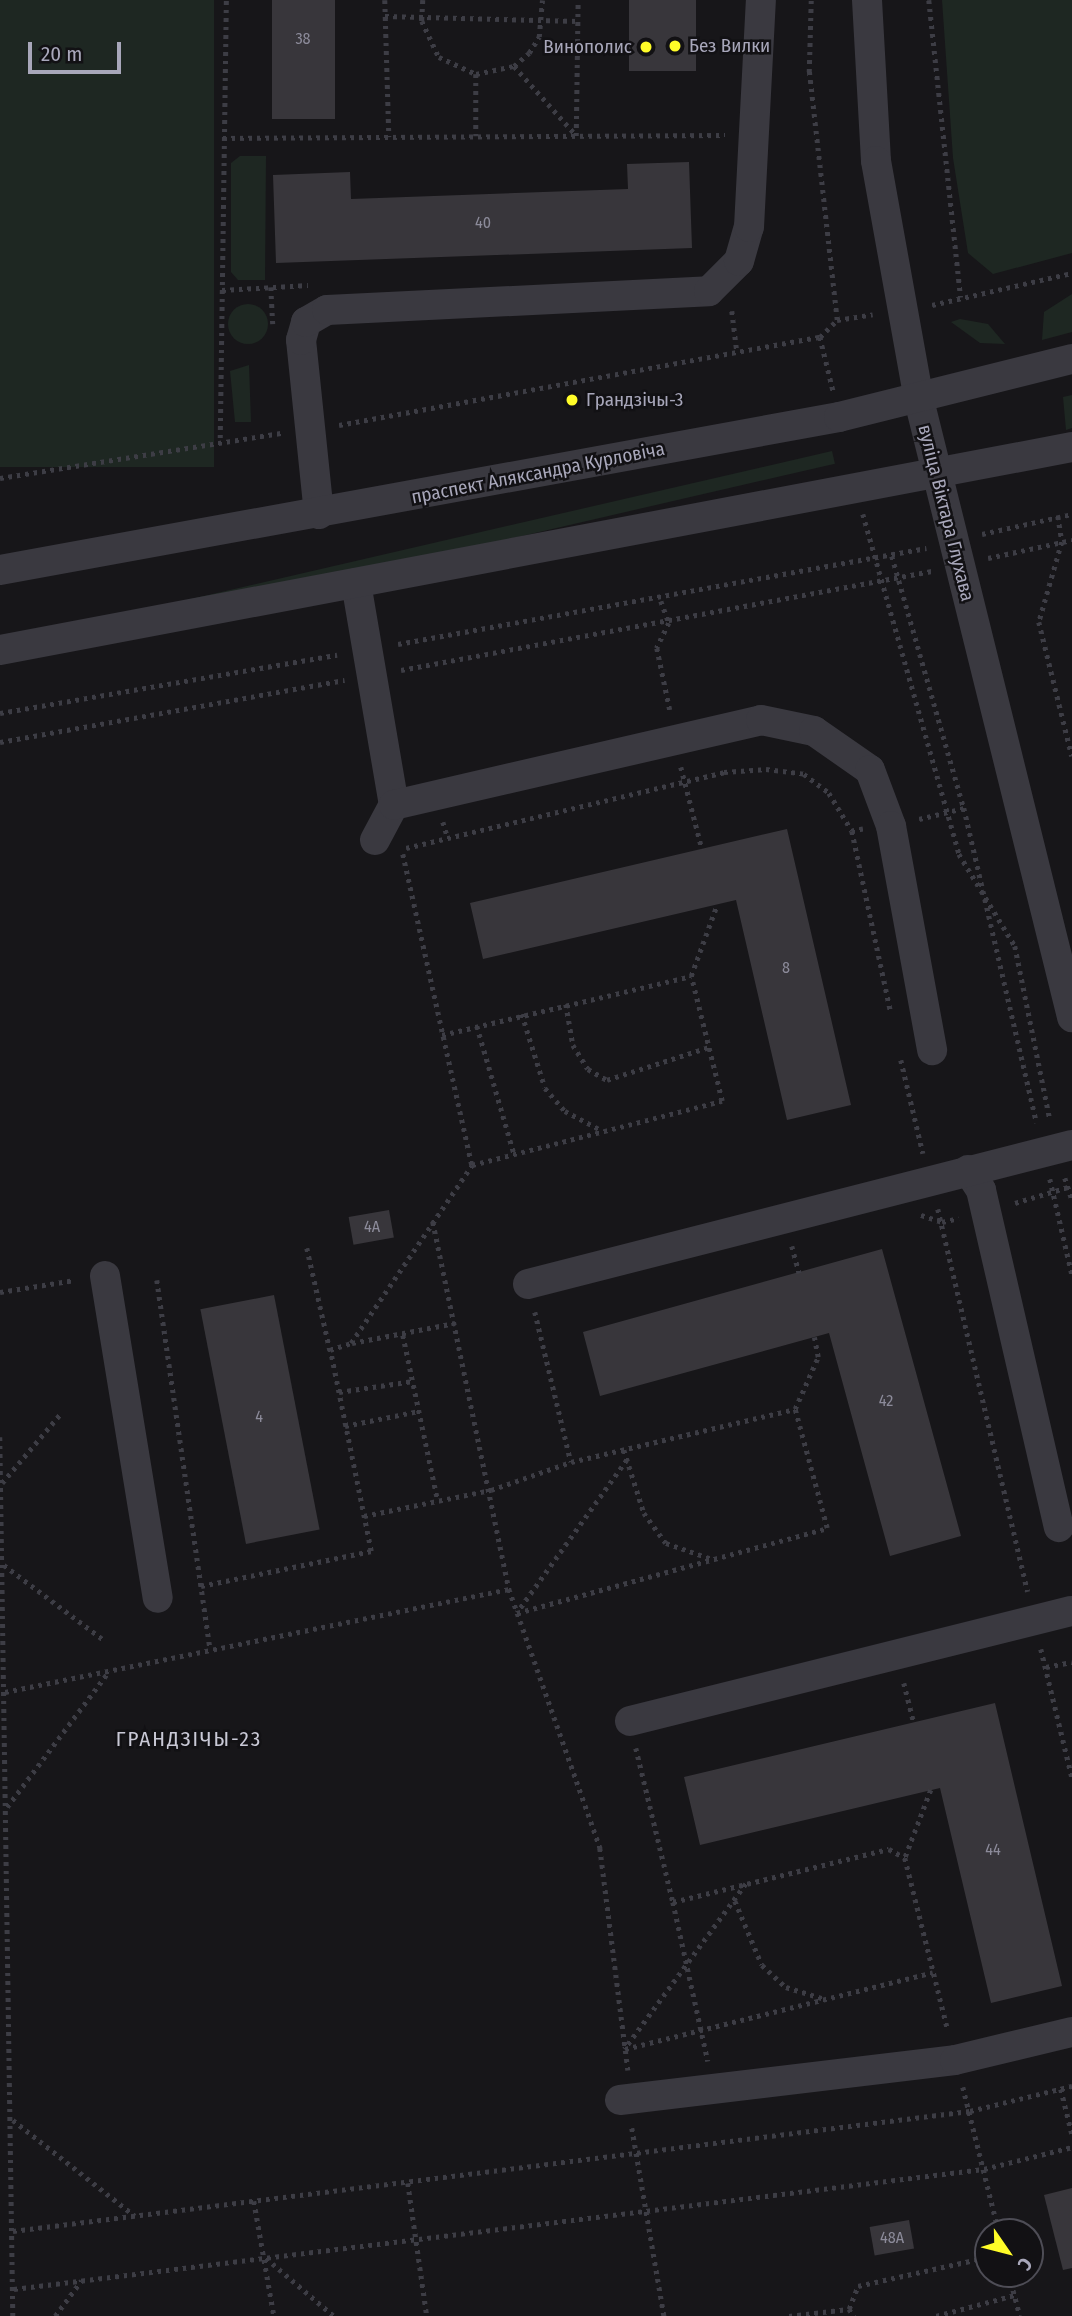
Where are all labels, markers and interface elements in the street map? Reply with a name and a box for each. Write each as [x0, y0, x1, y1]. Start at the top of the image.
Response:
scale bar [32, 28, 124, 72]
house number: 38 [295, 29, 311, 49]
place label: Без Вилки [689, 35, 770, 57]
place label: Винополис [543, 36, 632, 58]
marker: Без Вилки [667, 38, 683, 54]
marker: Винополис [638, 39, 654, 55]
text: 20 m [41, 41, 82, 67]
house number: 40 [475, 213, 491, 233]
place label: Грандзічы-3 [586, 389, 683, 411]
marker: Грандзічы-3 [564, 392, 580, 408]
street label: вуліца Віктара Глухава [913, 422, 979, 604]
street label: праспект Аляксандра Курловіча [409, 437, 667, 509]
house number: 8 [782, 958, 790, 978]
house number: 4А [364, 1217, 380, 1237]
house number: 42 [879, 1391, 893, 1411]
house number: 4 [255, 1407, 263, 1427]
district label: ГРАНДЗІЧЫ-23 [117, 1726, 261, 1752]
house number: 44 [985, 1840, 1001, 1860]
north arrow [974, 2218, 1044, 2288]
house number: 48А [880, 2228, 904, 2248]
text: С [1013, 2254, 1037, 2275]

